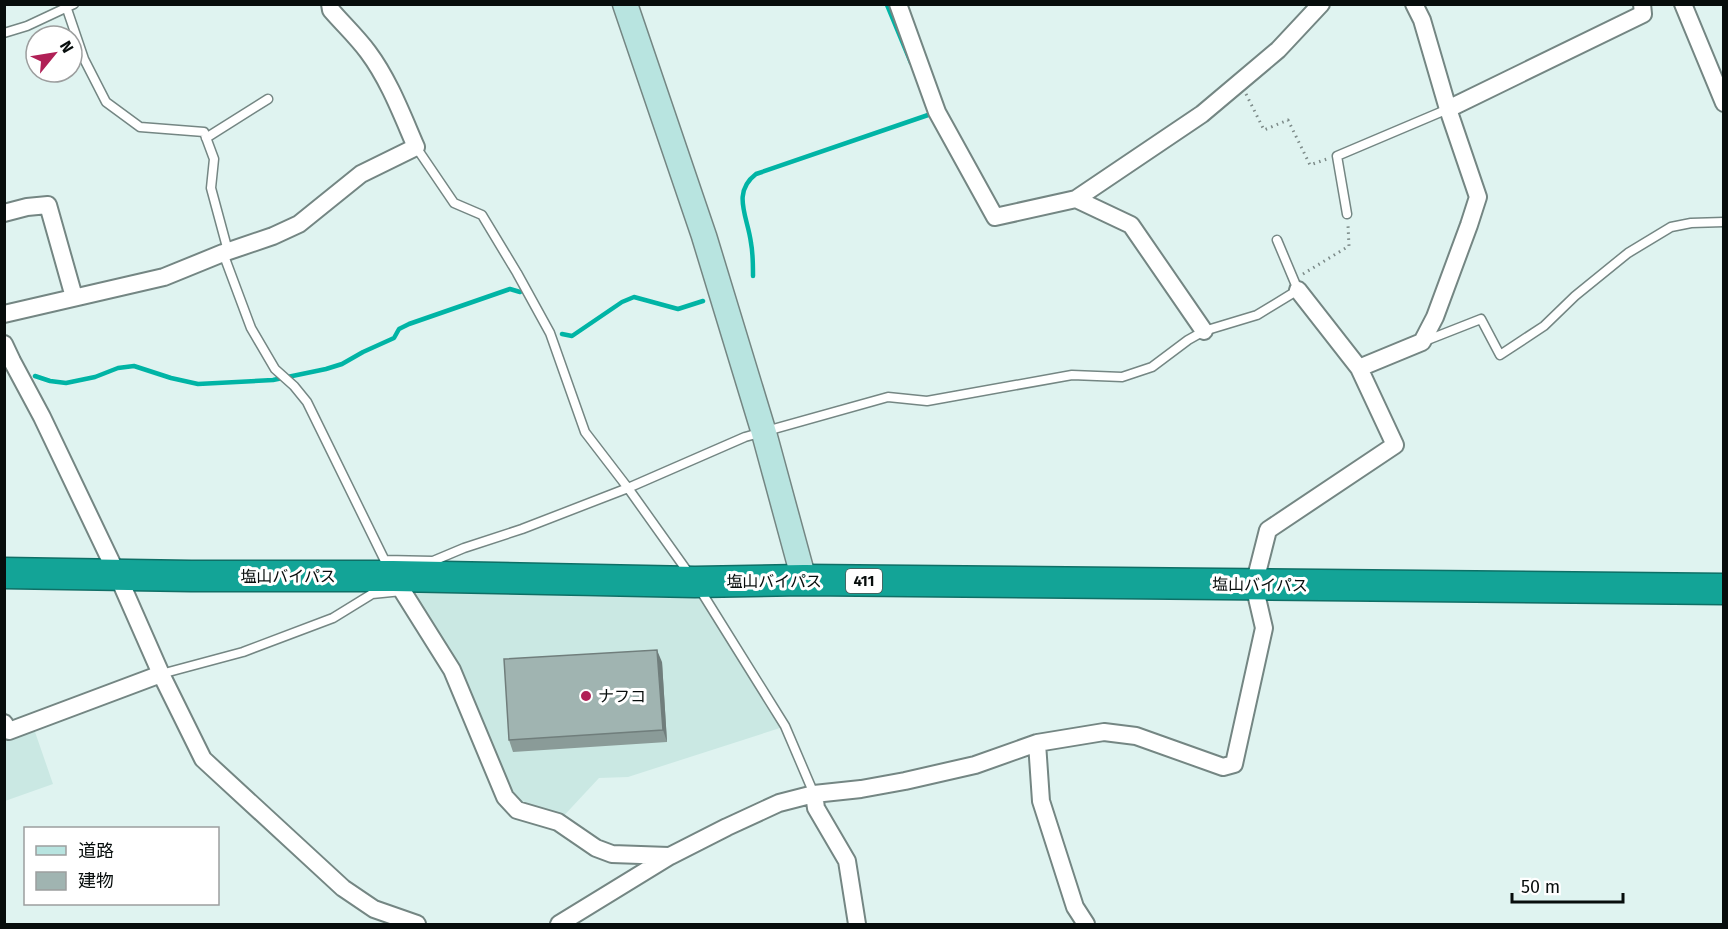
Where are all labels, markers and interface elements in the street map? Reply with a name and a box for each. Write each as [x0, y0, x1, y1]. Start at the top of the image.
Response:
north arrow [24, 24, 84, 84]
text: N [56, 37, 77, 56]
street label: 塩山バイパス [240, 567, 336, 586]
road number: 411 [846, 569, 882, 593]
street label: 塩山バイパス [726, 572, 822, 591]
street label: 塩山バイパス [1212, 575, 1308, 595]
place label: ナフコ [598, 687, 646, 706]
marker: ナフコ [579, 689, 593, 703]
legend [24, 827, 219, 905]
text: 道路 [78, 840, 114, 862]
scale bar [1512, 866, 1623, 904]
text: 建物 [78, 870, 114, 892]
text: 50 m [1521, 876, 1560, 898]

